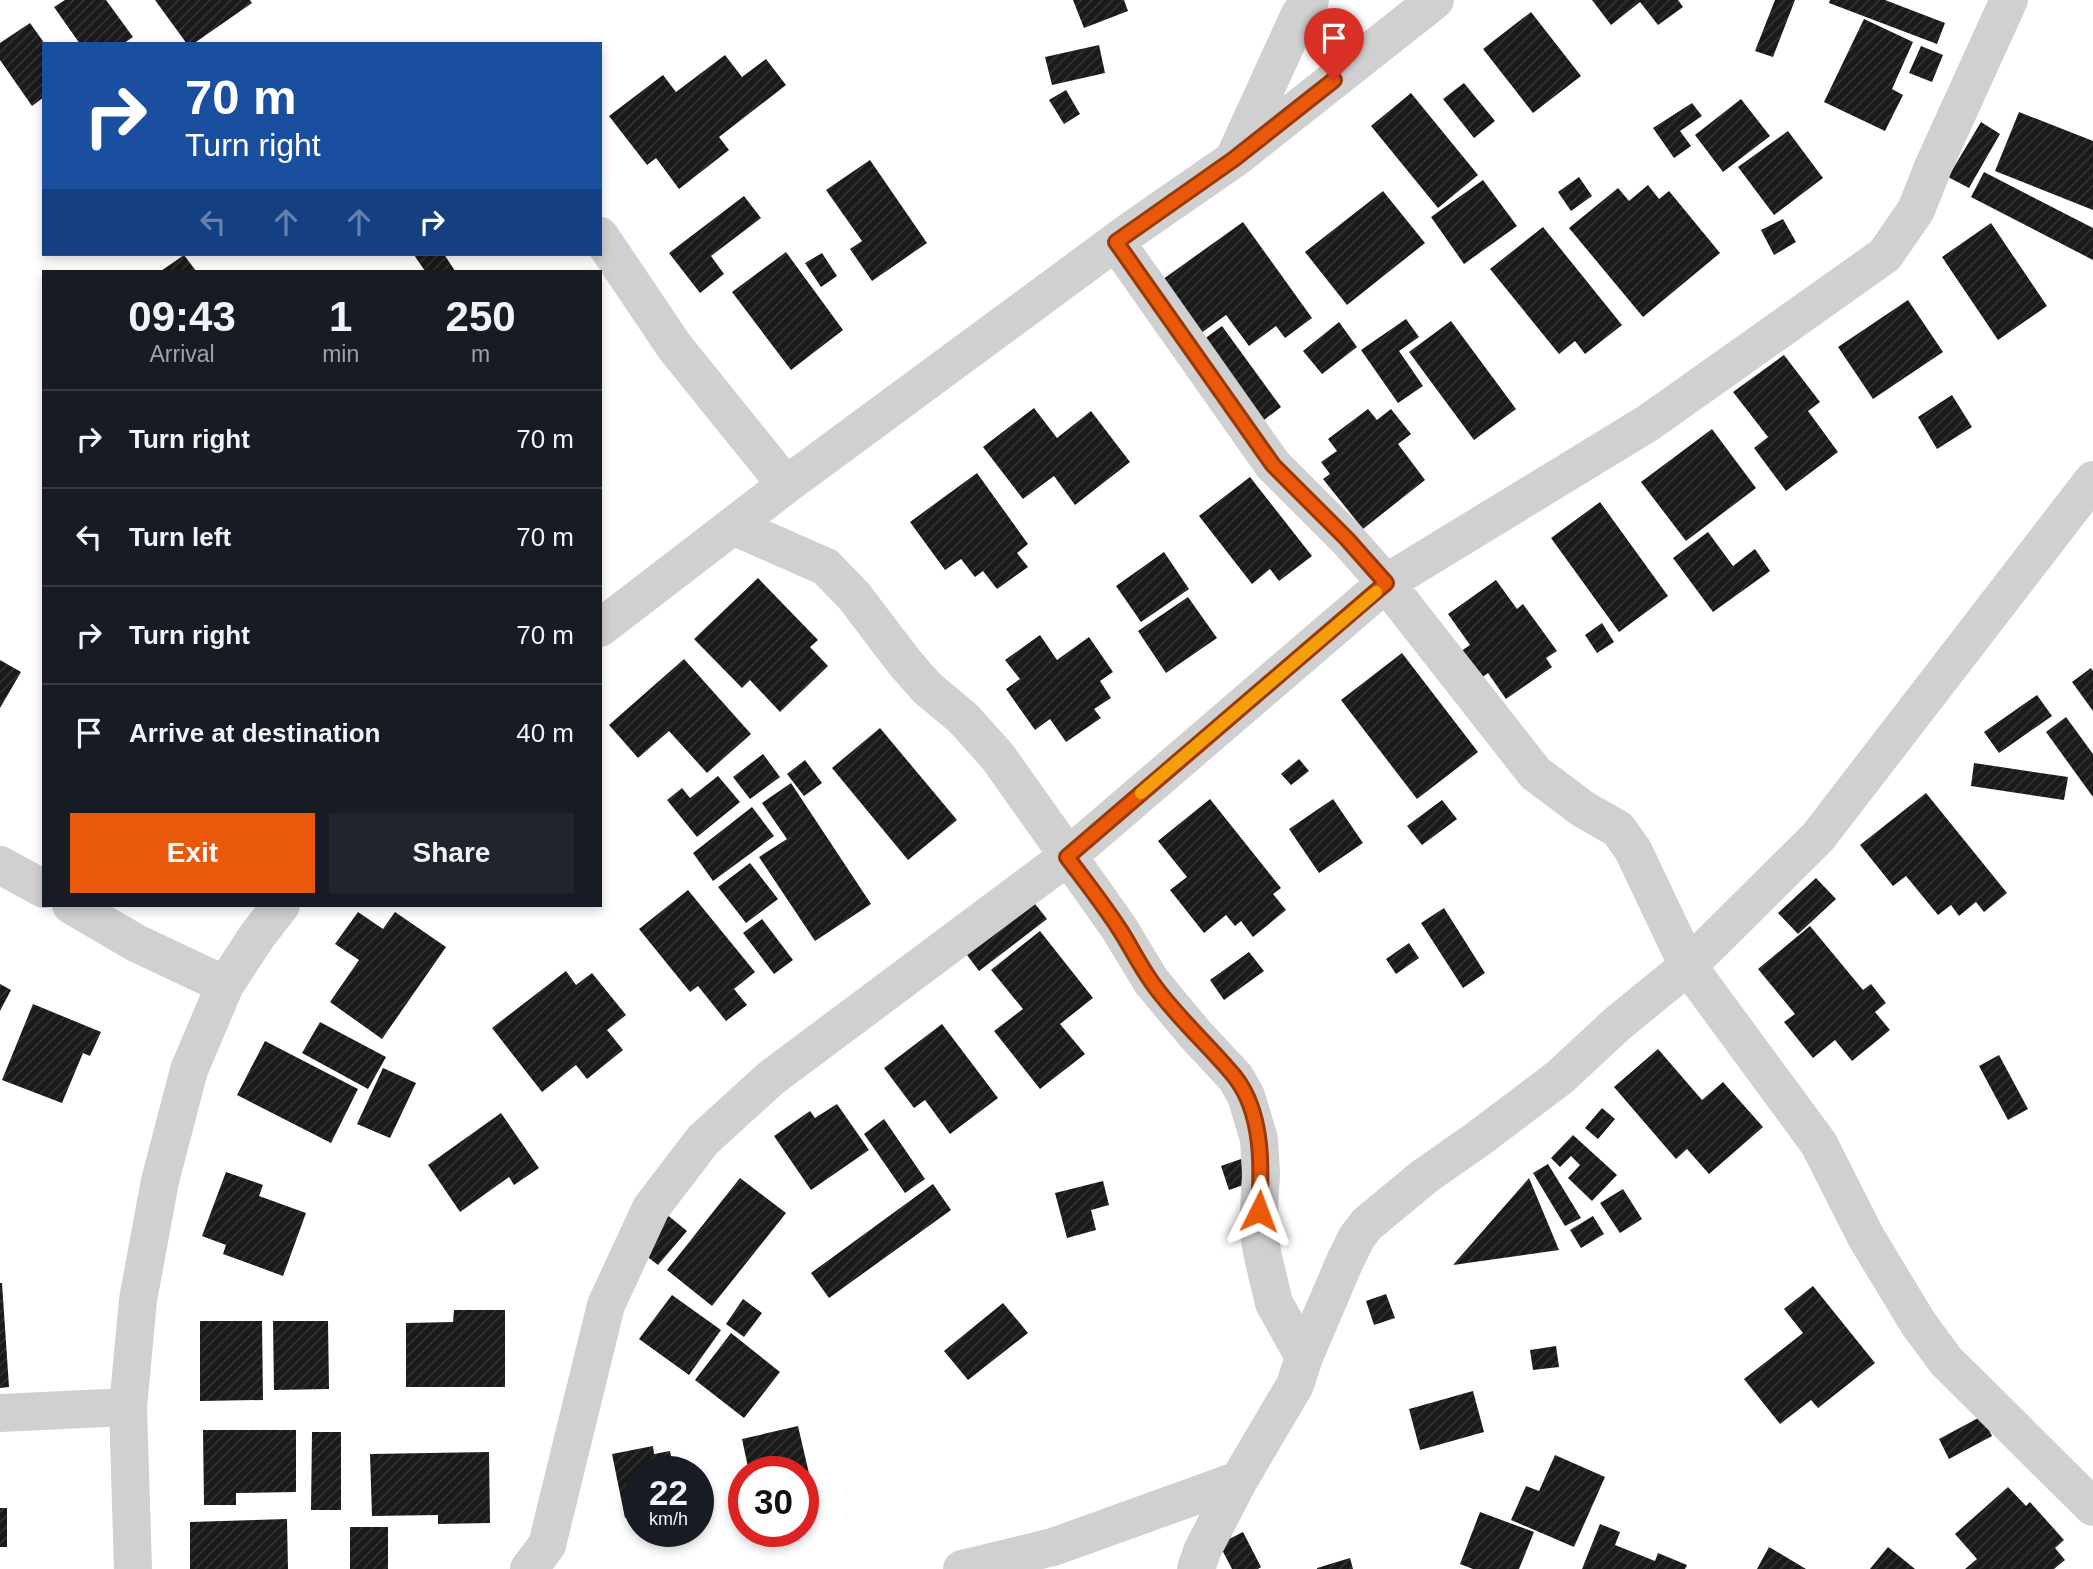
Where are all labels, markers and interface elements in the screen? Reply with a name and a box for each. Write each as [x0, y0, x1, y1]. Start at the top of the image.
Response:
pin [1304, 8, 1364, 80]
icon: arrive [1315, 19, 1353, 57]
icon: right [70, 70, 161, 161]
text: 70 m [185, 70, 297, 124]
text: Turn right [185, 127, 321, 163]
icon: left [194, 203, 232, 241]
icon: ahead [267, 203, 305, 241]
icon: ahead [340, 203, 378, 241]
icon: right [413, 203, 451, 241]
text: 09:43 [128, 293, 236, 340]
text: 1 [329, 293, 352, 340]
text: 250 [446, 293, 516, 340]
text: Arrival [149, 341, 215, 367]
text: min [322, 341, 359, 367]
text: m [471, 341, 490, 367]
icon: right [70, 420, 108, 458]
text: Turn right [129, 424, 250, 454]
text: 70 m [516, 424, 574, 454]
icon: left [70, 518, 108, 556]
text: Turn left [129, 522, 231, 552]
text: 70 m [516, 522, 574, 552]
icon: right [70, 616, 108, 654]
text: Turn right [129, 620, 250, 650]
text: 70 m [516, 620, 574, 650]
icon: arrive [70, 714, 108, 752]
text: Arrive at destination [129, 718, 380, 748]
text: 40 m [516, 718, 574, 748]
button: Exit [70, 813, 315, 893]
button: Share [329, 813, 574, 893]
position arrow [1222, 1174, 1296, 1248]
speed limit sign: 30 [728, 1456, 819, 1547]
text: 22 [649, 1473, 688, 1512]
text: km/h [649, 1509, 688, 1529]

